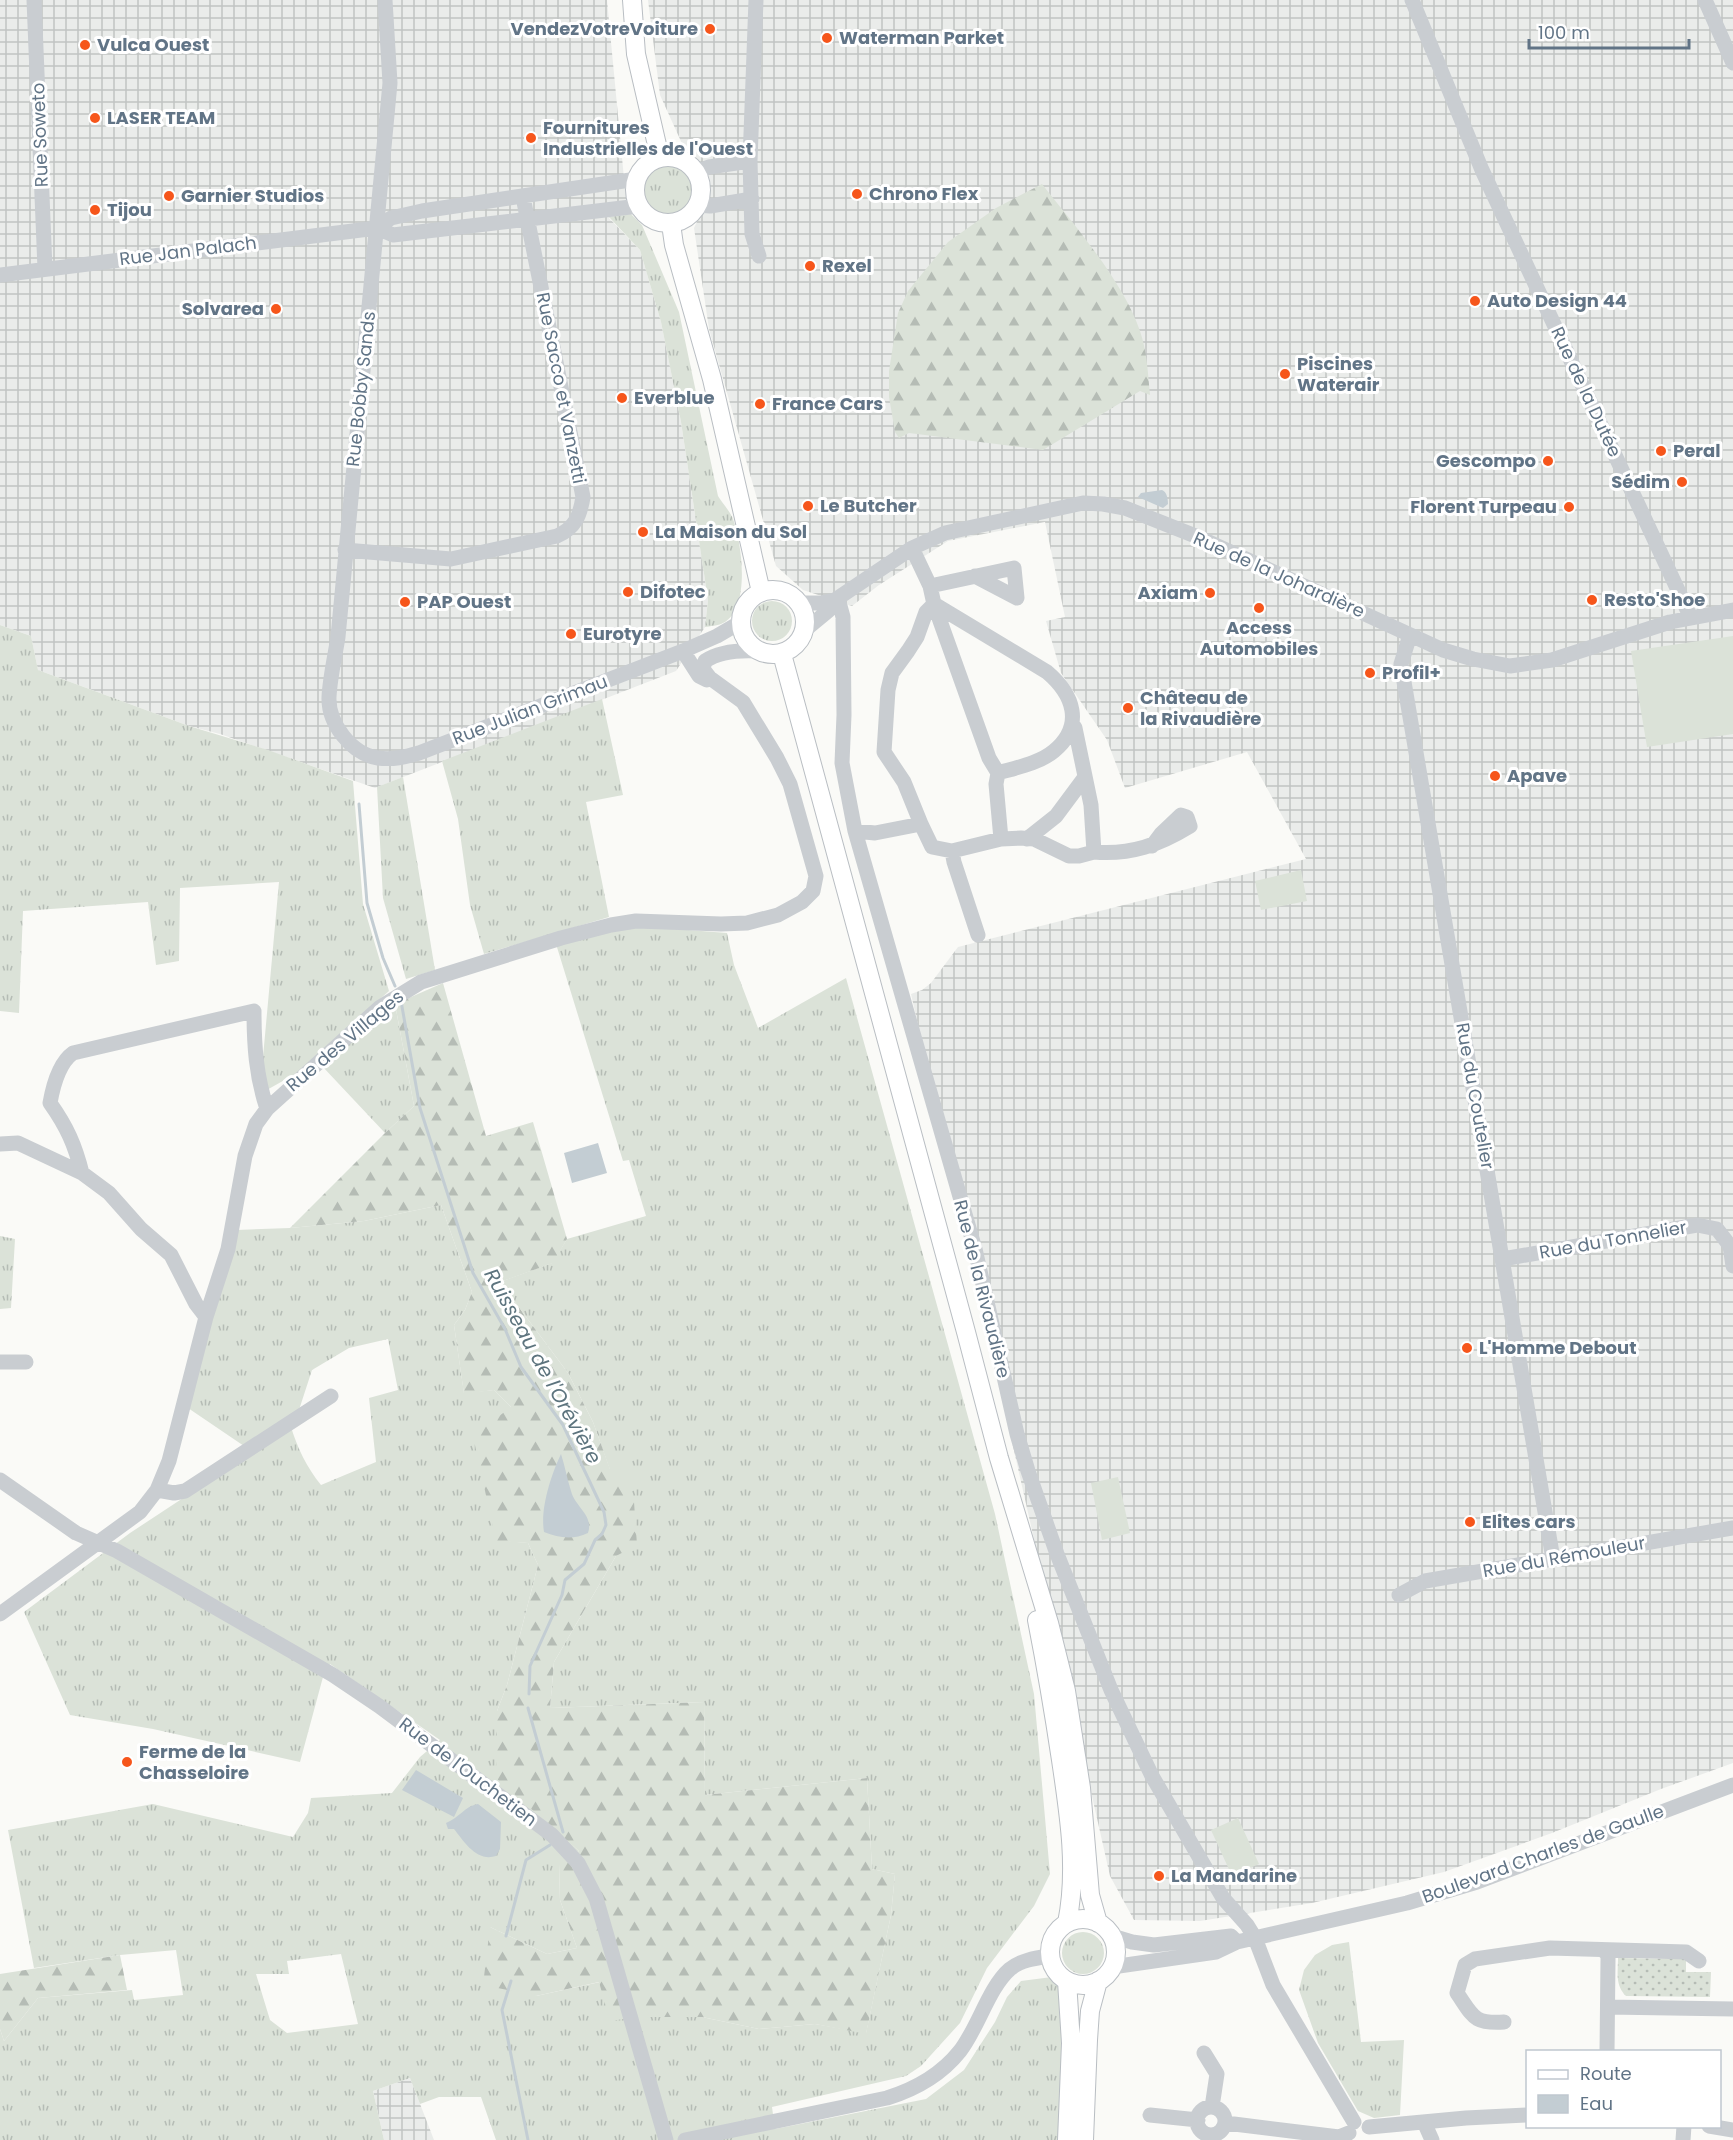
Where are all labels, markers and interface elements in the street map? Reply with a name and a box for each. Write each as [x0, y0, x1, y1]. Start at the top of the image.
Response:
scale bar [1529, 12, 1690, 50]
place label: VendezVotreVoiture [511, 16, 698, 41]
text: 100 m [1538, 20, 1590, 45]
marker: VendezVotreVoiture [703, 22, 717, 36]
place label: Waterman Parket [839, 25, 1004, 50]
marker: Waterman Parket [820, 31, 834, 45]
place label: Vulca Ouest [97, 32, 209, 57]
marker: Vulca Ouest [78, 38, 92, 52]
street label: Rue Soweto [25, 82, 54, 188]
place label: LASER TEAM [107, 105, 215, 130]
marker: LASER TEAM [88, 111, 102, 125]
place label: Fournitures Industrielles de l'Ouest [543, 115, 753, 161]
marker: Fournitures Industrielles de l'Ouest [524, 131, 538, 145]
place label: Chrono Flex [869, 181, 979, 206]
place label: Garnier Studios [181, 183, 324, 208]
marker: Chrono Flex [850, 187, 864, 201]
marker: Garnier Studios [162, 189, 176, 203]
place label: Tijou [107, 197, 152, 222]
marker: Tijou [88, 203, 102, 217]
street label: Rue Jan Palach [118, 230, 258, 271]
place label: Rexel [822, 253, 872, 278]
marker: Rexel [803, 259, 817, 273]
place label: Auto Design 44 [1487, 288, 1627, 313]
street label: Rue Sacco et Vanzetti [531, 290, 592, 486]
marker: Auto Design 44 [1468, 294, 1482, 308]
place label: Solvarea [182, 296, 264, 321]
marker: Solvarea [269, 302, 283, 316]
street label: Rue Bobby Sands [340, 310, 381, 468]
street label: Rue de la Dutée [1545, 323, 1628, 461]
place label: Piscines Waterair [1297, 351, 1380, 397]
marker: Piscines Waterair [1278, 367, 1292, 381]
place label: Everblue [634, 385, 715, 410]
marker: Everblue [615, 391, 629, 405]
place label: France Cars [772, 391, 883, 416]
marker: France Cars [753, 397, 767, 411]
place label: Peral [1673, 438, 1721, 463]
marker: Peral [1654, 444, 1668, 458]
place label: Gescompo [1436, 448, 1536, 473]
marker: Gescompo [1541, 454, 1555, 468]
place label: Sédim [1611, 469, 1670, 494]
marker: Sédim [1675, 475, 1689, 489]
place label: Le Butcher [820, 493, 917, 518]
place label: Florent Turpeau [1410, 494, 1557, 519]
marker: Le Butcher [801, 499, 815, 513]
marker: Florent Turpeau [1562, 500, 1576, 514]
place label: La Maison du Sol [655, 519, 807, 544]
marker: La Maison du Sol [636, 525, 650, 539]
street label: Rue de la Johardière [1190, 525, 1369, 624]
place label: Difotec [640, 579, 706, 604]
place label: Axiam [1138, 580, 1198, 605]
marker: Difotec [621, 585, 635, 599]
marker: Axiam [1203, 586, 1217, 600]
place label: Resto'Shoe [1604, 587, 1705, 612]
place label: PAP Ouest [417, 589, 511, 614]
marker: Resto'Shoe [1585, 593, 1599, 607]
marker: PAP Ouest [398, 595, 412, 609]
marker: Access Automobiles [1252, 601, 1266, 615]
place label: Access Automobiles [1200, 615, 1318, 661]
place label: Eurotyre [583, 621, 662, 646]
marker: Eurotyre [564, 627, 578, 641]
place label: Profil+ [1382, 660, 1441, 685]
marker: Profil+ [1363, 666, 1377, 680]
street label: Rue Julian Grimau [449, 668, 611, 751]
place label: Château de la Rivaudière [1140, 685, 1261, 731]
marker: Château de la Rivaudière [1121, 701, 1135, 715]
place label: Apave [1507, 763, 1567, 788]
marker: Apave [1488, 769, 1502, 783]
street label: Rue des Villages [281, 984, 409, 1097]
street label: Rue du Coutelier [1450, 1021, 1501, 1171]
street label: Rue de la Rivaudière [948, 1197, 1017, 1381]
street label: Rue du Tonnelier [1537, 1214, 1689, 1265]
water label: Ruisseau de l'Orévière [478, 1263, 608, 1469]
place label: L'Homme Debout [1479, 1335, 1637, 1360]
marker: L'Homme Debout [1460, 1341, 1474, 1355]
place label: Elites cars [1482, 1509, 1575, 1534]
marker: Elites cars [1463, 1515, 1477, 1529]
street label: Rue du Rémouleur [1481, 1530, 1647, 1583]
street label: Rue de l'Ouchetien [394, 1711, 542, 1832]
place label: Ferme de la Chasseloire [139, 1739, 249, 1785]
marker: Ferme de la Chasseloire [120, 1755, 134, 1769]
street label: Boulevard Charles de Gaulle [1418, 1798, 1667, 1909]
place label: La Mandarine [1171, 1863, 1297, 1888]
marker: La Mandarine [1152, 1869, 1166, 1883]
legend [1526, 2050, 1721, 2128]
text: Route [1580, 2061, 1632, 2086]
text: Eau [1580, 2091, 1613, 2116]

